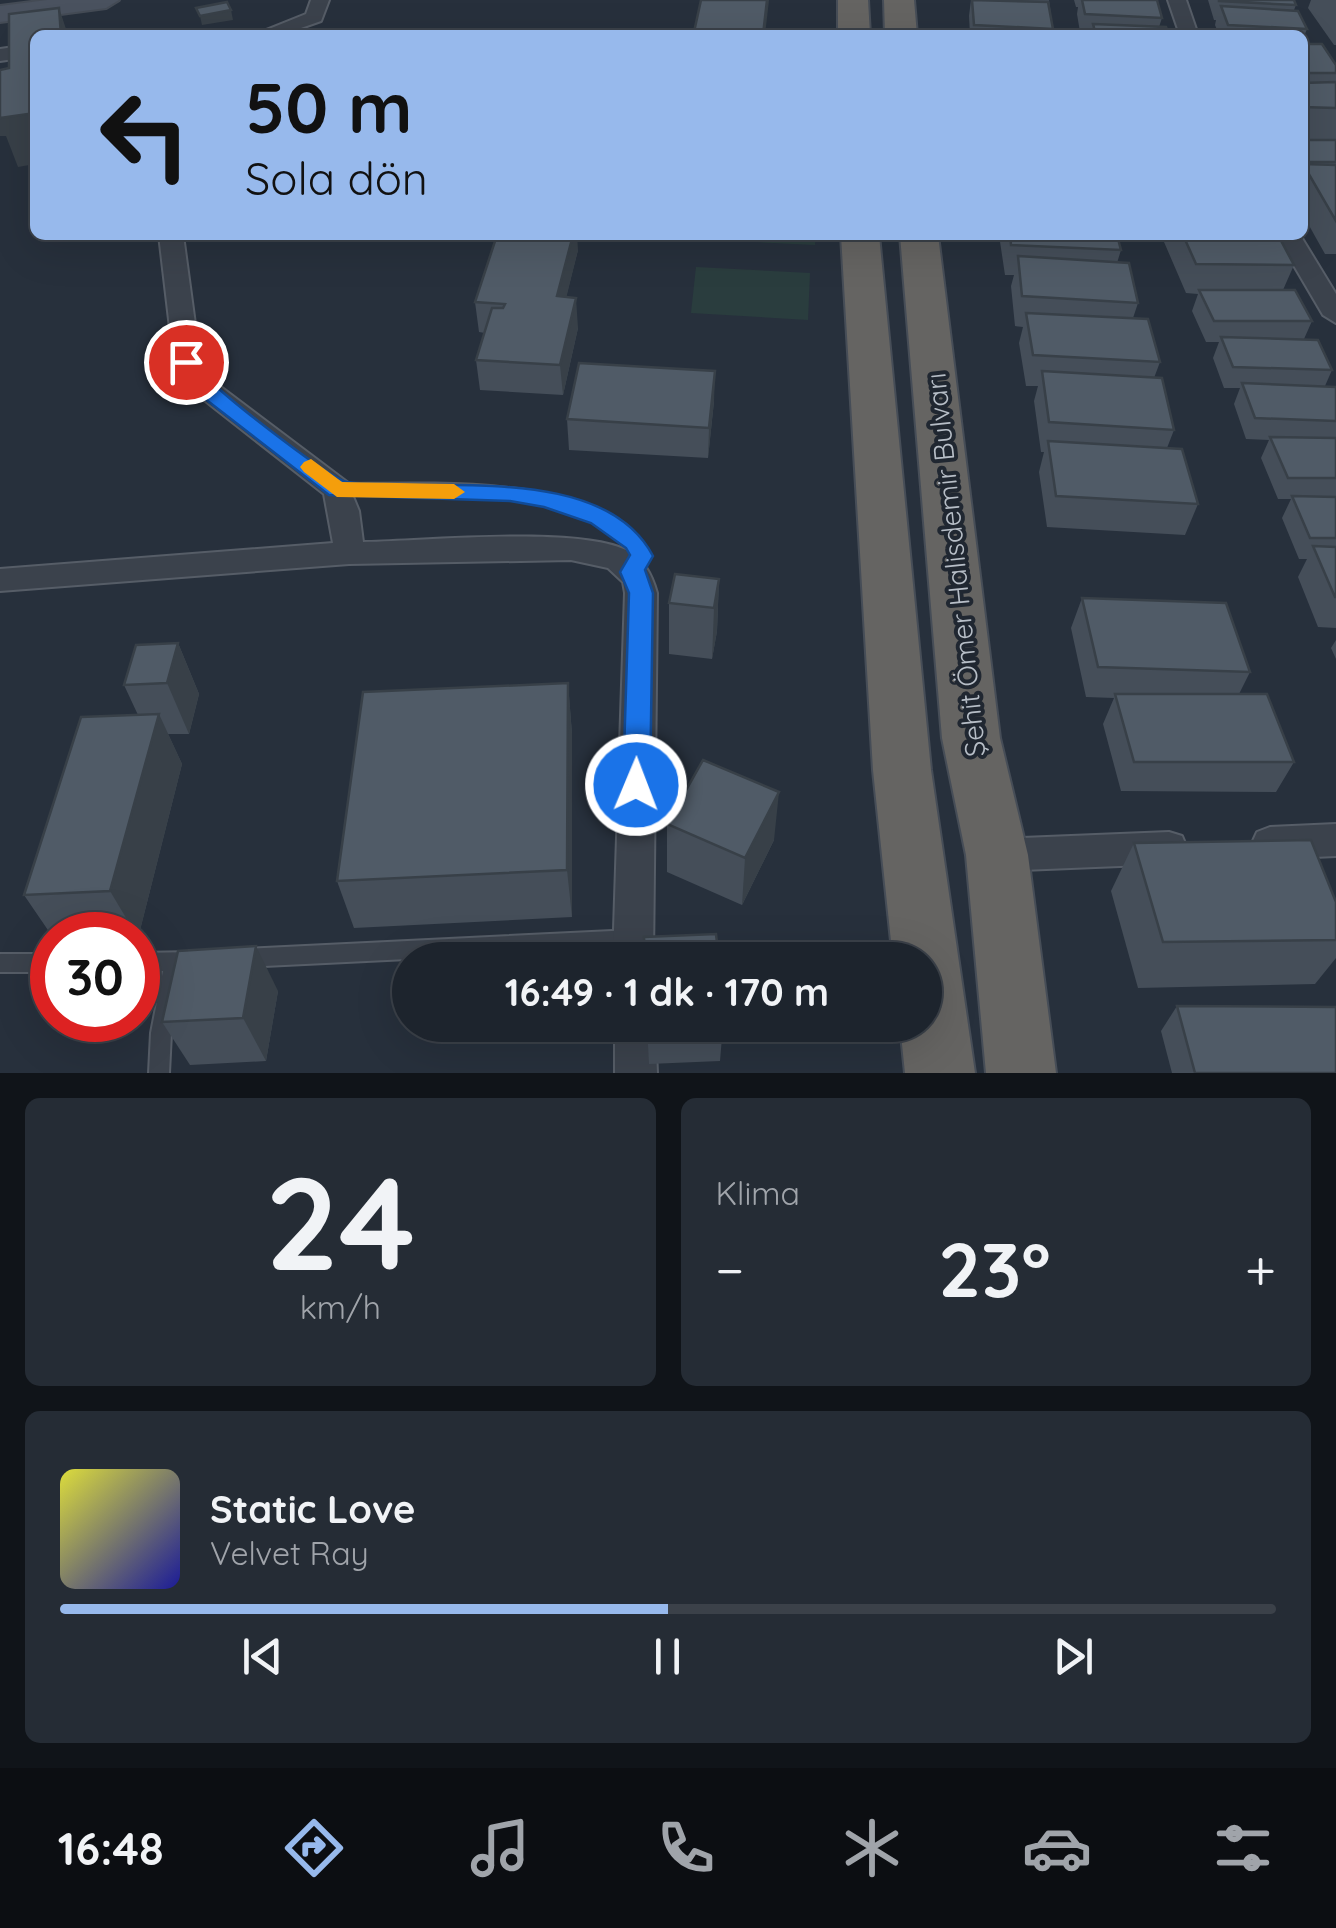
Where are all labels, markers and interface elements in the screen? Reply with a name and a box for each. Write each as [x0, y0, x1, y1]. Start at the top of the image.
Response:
text: 50 m [245, 63, 412, 151]
icon: left [80, 70, 210, 200]
text: Sola dön [245, 150, 428, 206]
pin [144, 320, 229, 405]
icon: arrive [159, 335, 214, 390]
street label: Şehit Ömer Halisdemir Bulvarı [917, 371, 993, 759]
position arrow [584, 733, 688, 837]
speed limit sign: 30 [30, 912, 160, 1042]
text: 16:49 · 1 dk · 170 m [505, 968, 829, 1016]
text: 24 [265, 1140, 415, 1303]
text: Klima [716, 1173, 800, 1213]
text: 23° [938, 1222, 1051, 1316]
text: − [716, 1235, 744, 1304]
text: + [1245, 1235, 1276, 1304]
text: km/h [300, 1287, 381, 1327]
text: Static Love [210, 1485, 415, 1533]
text: Velvet Ray [210, 1533, 369, 1573]
icon: previous [235, 1629, 290, 1684]
icon: pause [640, 1629, 695, 1684]
icon: next [1046, 1629, 1101, 1684]
icon: directions [279, 1813, 349, 1883]
icon: music [465, 1813, 535, 1883]
icon: phone [651, 1813, 721, 1883]
icon: climate [837, 1813, 907, 1883]
icon: car [1022, 1813, 1092, 1883]
icon: filters [1208, 1813, 1278, 1883]
text: 16:48 [58, 1820, 164, 1876]

